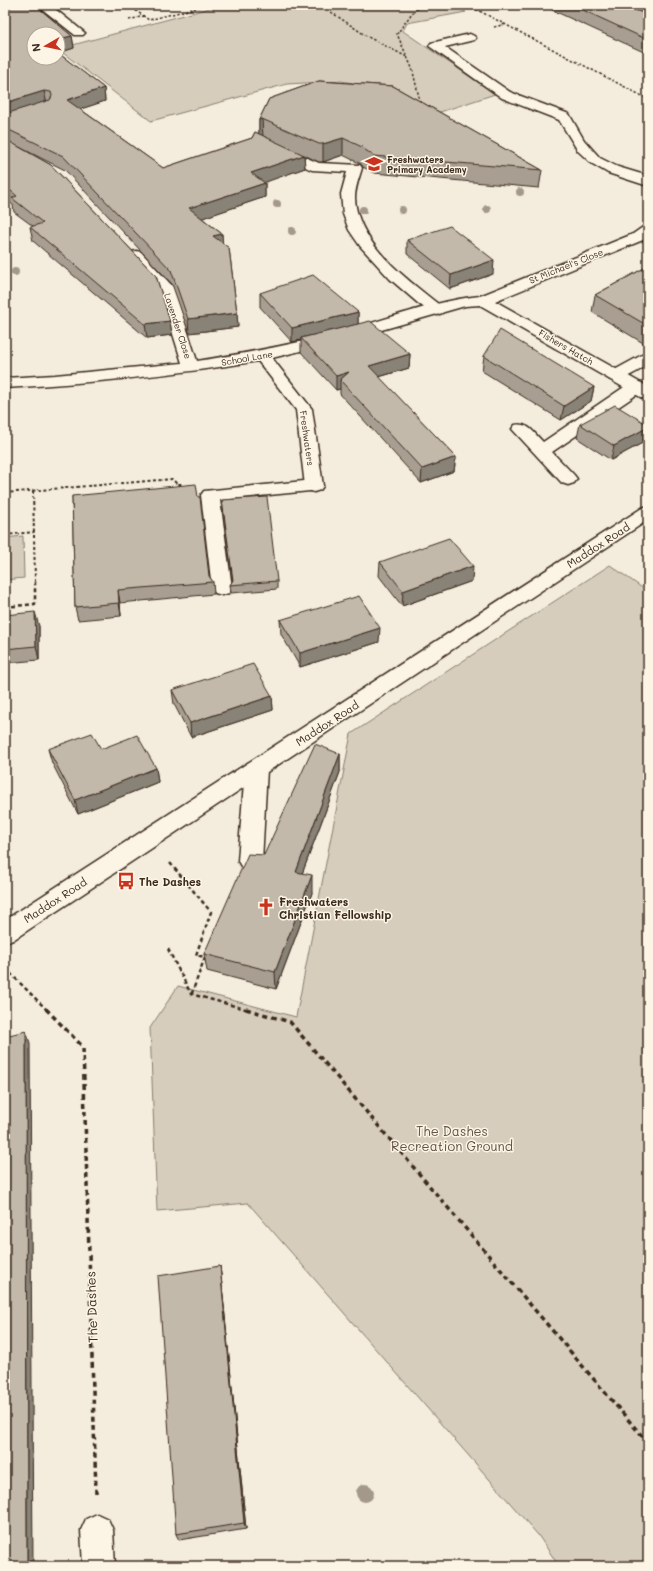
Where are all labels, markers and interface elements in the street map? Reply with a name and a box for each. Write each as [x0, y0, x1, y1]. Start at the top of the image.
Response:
north arrow [26, 26, 66, 66]
text: N [28, 42, 44, 53]
school or university icon: Freshwaters Primary Academy [364, 154, 384, 174]
place label: Freshwaters Primary Academy [387, 154, 467, 176]
street label: St Michael's Close [527, 246, 605, 286]
street label: Lavender Close [162, 292, 194, 360]
street label: Fishers Hatch [537, 327, 595, 367]
street label: School Lane [220, 348, 274, 368]
street label: Freshwaters [298, 410, 316, 466]
street label: Maddox Road [563, 519, 633, 571]
street label: Maddox Road [292, 697, 362, 749]
bus stop icon: The Dashes [116, 871, 136, 891]
street label: Maddox Road [20, 874, 90, 926]
place label: The Dashes [139, 874, 202, 889]
place label: Freshwaters Christian Fellowship [279, 894, 392, 922]
church icon: Freshwaters Christian Fellowship [256, 897, 276, 917]
park label: The Dashes Recreation Ground [391, 1122, 513, 1154]
street label: The Dashes [81, 1271, 101, 1343]

